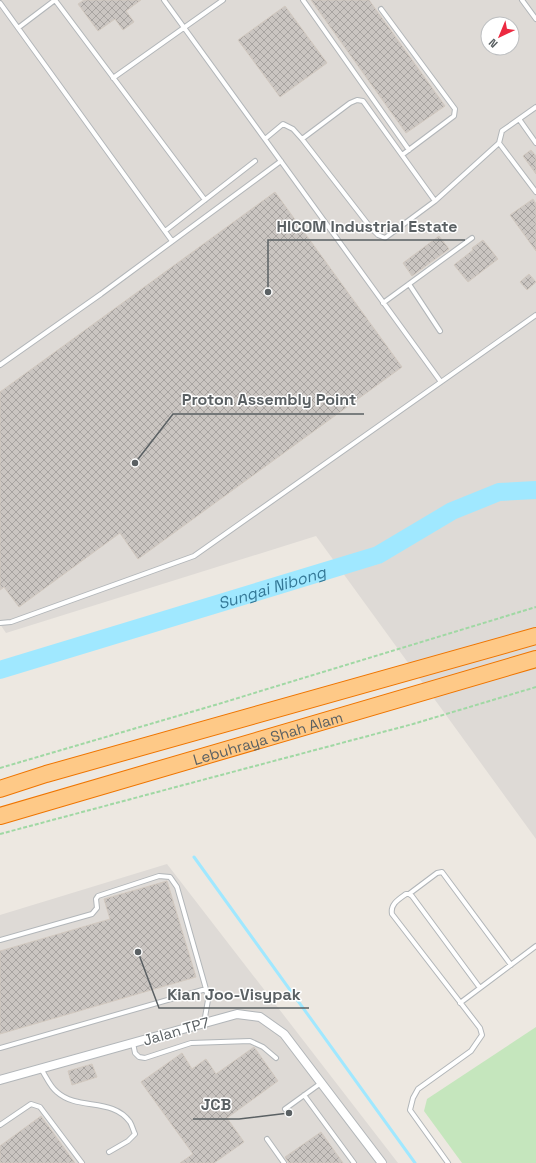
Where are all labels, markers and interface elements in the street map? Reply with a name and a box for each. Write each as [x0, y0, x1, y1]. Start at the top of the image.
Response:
north arrow [480, 16, 520, 56]
text: N [486, 36, 501, 51]
callout: HICOM Industrial Estate [268, 212, 465, 240]
text: HICOM Industrial Estate [276, 216, 458, 237]
callout: Proton Assembly Point [173, 386, 364, 414]
text: Proton Assembly Point [182, 389, 356, 410]
water label: Sungai Nibong [215, 561, 329, 614]
street label: Lebuhraya Shah Alam [191, 707, 345, 769]
callout: Kian Joo-Visypak [159, 980, 309, 1008]
text: Kian Joo-Visypak [167, 984, 301, 1005]
street label: Jalan TP7 [140, 1012, 212, 1050]
callout: JCB [193, 1091, 239, 1119]
text: JCB [201, 1094, 231, 1115]

